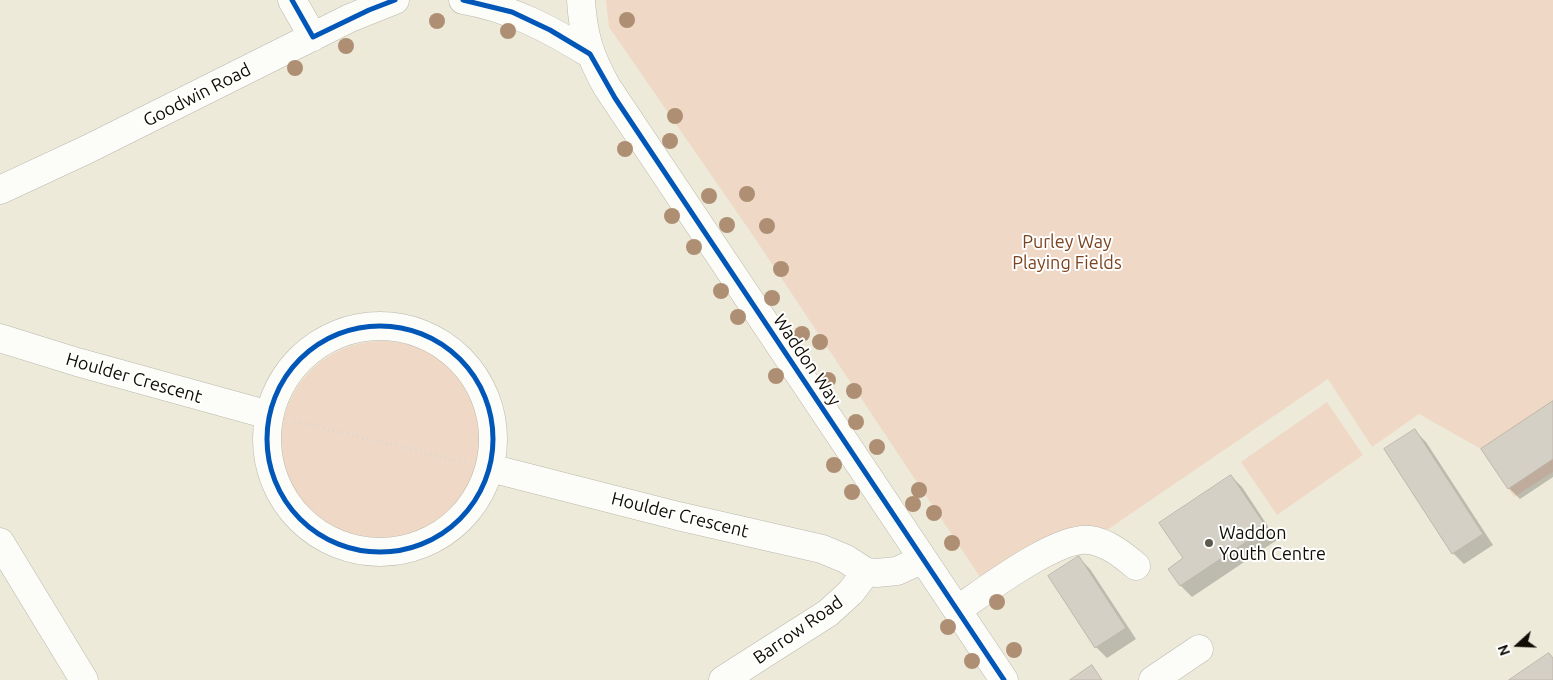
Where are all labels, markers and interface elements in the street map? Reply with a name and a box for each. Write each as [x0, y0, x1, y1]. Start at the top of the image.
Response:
street label: Goodwin Road [140, 59, 254, 131]
park label: Purley Way Playing Fields [1012, 231, 1122, 274]
street label: Waddon Way [768, 310, 846, 410]
street label: Houlder Crescent [63, 348, 205, 408]
street label: Houlder Crescent [609, 488, 751, 542]
place label: Waddon Youth Centre [1219, 522, 1326, 564]
marker: Waddon Youth Centre [1203, 537, 1215, 549]
street label: Barrow Road [749, 591, 847, 669]
north arrow [1493, 620, 1543, 670]
text: N [1495, 642, 1513, 658]

